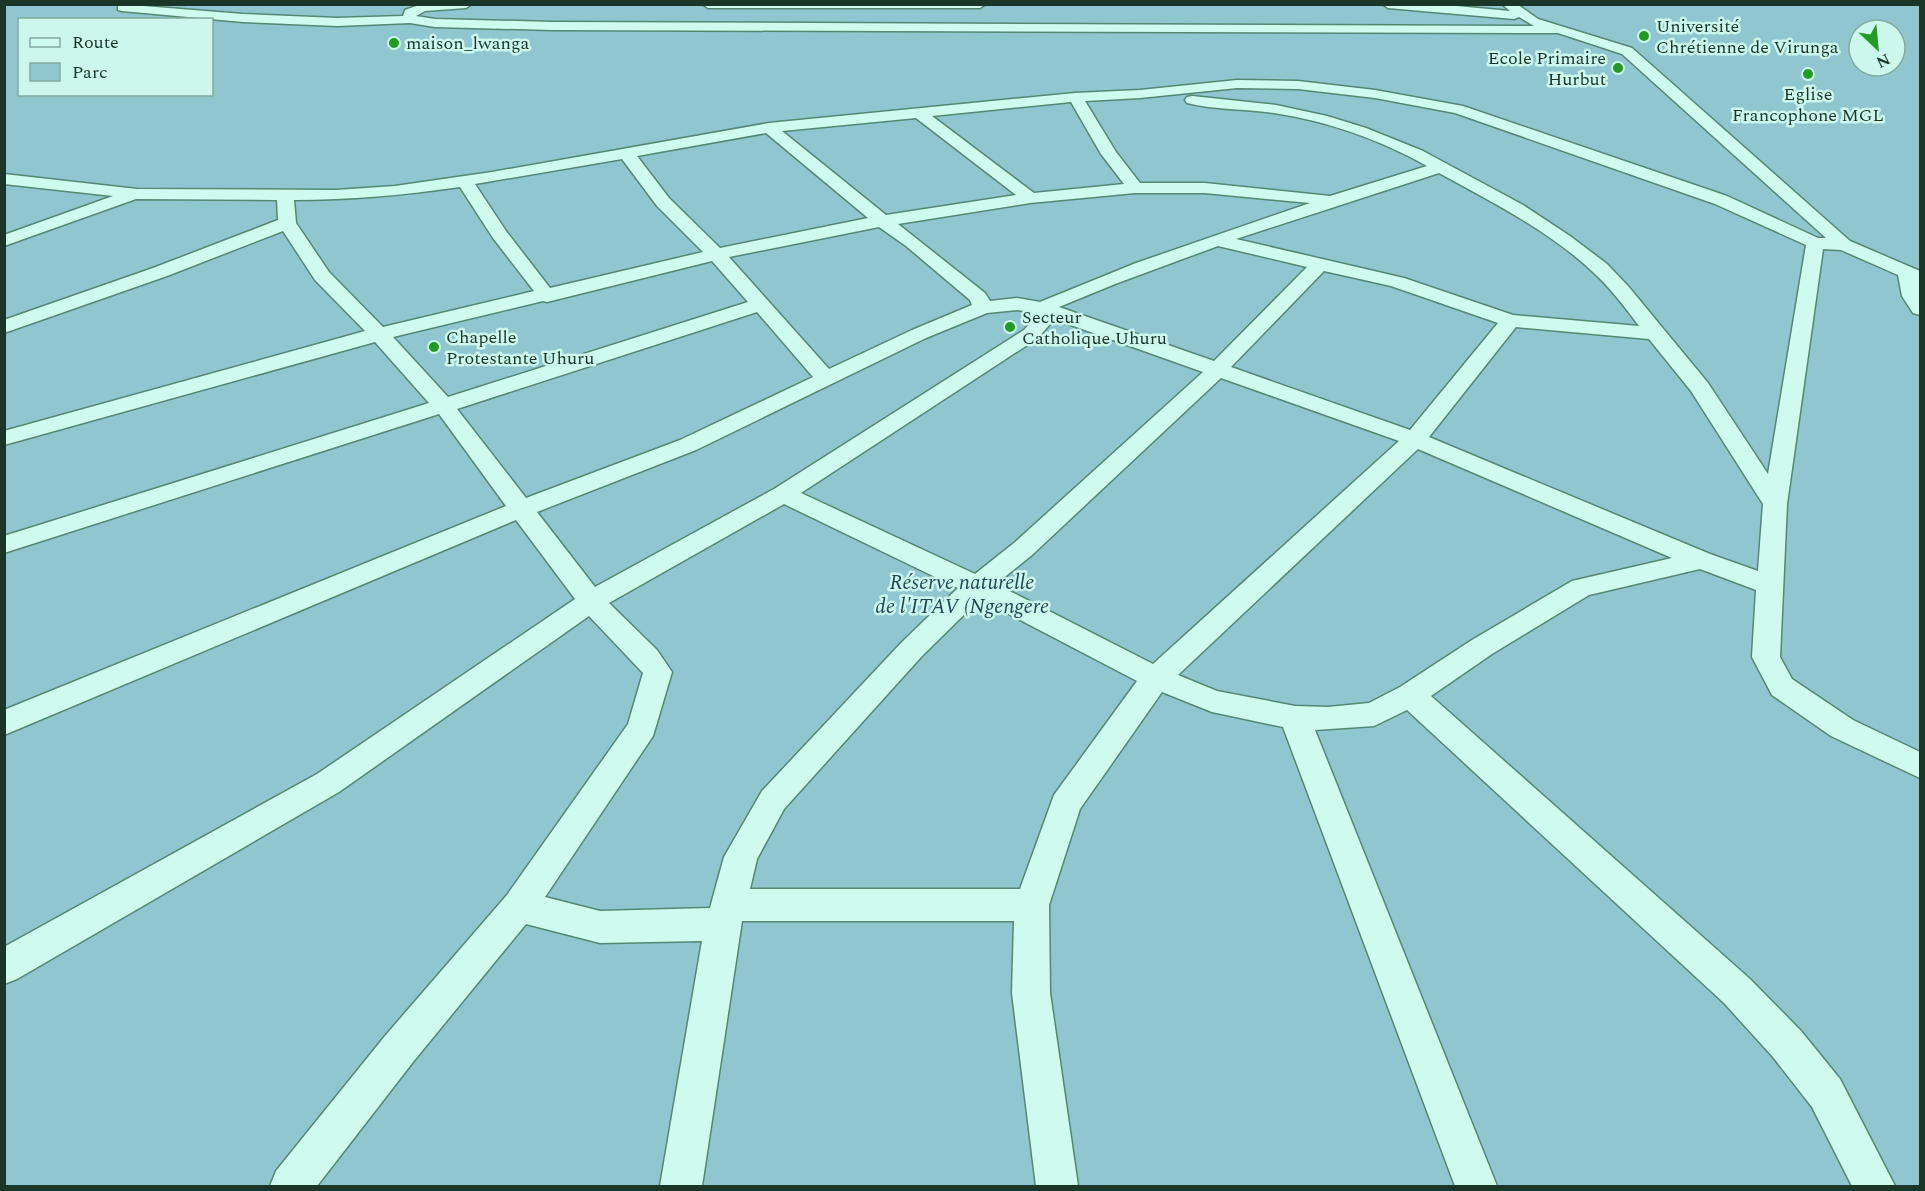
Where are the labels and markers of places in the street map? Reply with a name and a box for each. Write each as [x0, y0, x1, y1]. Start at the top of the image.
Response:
place label: Université Chrétienne de Virunga [1656, 13, 1839, 61]
marker: Université Chrétienne de Virunga [1637, 29, 1651, 43]
place label: maison_lwanga [406, 30, 529, 57]
marker: maison_lwanga [387, 36, 401, 50]
place label: Ecole Primaire Hurbut [1488, 45, 1606, 93]
marker: Ecole Primaire Hurbut [1611, 61, 1625, 75]
marker: Eglise Francophone MGL [1801, 67, 1815, 81]
place label: Eglise Francophone MGL [1732, 81, 1884, 129]
place label: Secteur Catholique Uhuru [1022, 304, 1167, 352]
marker: Secteur Catholique Uhuru [1003, 320, 1017, 334]
place label: Chapelle Protestante Uhuru [446, 324, 594, 372]
marker: Chapelle Protestante Uhuru [427, 340, 441, 354]

